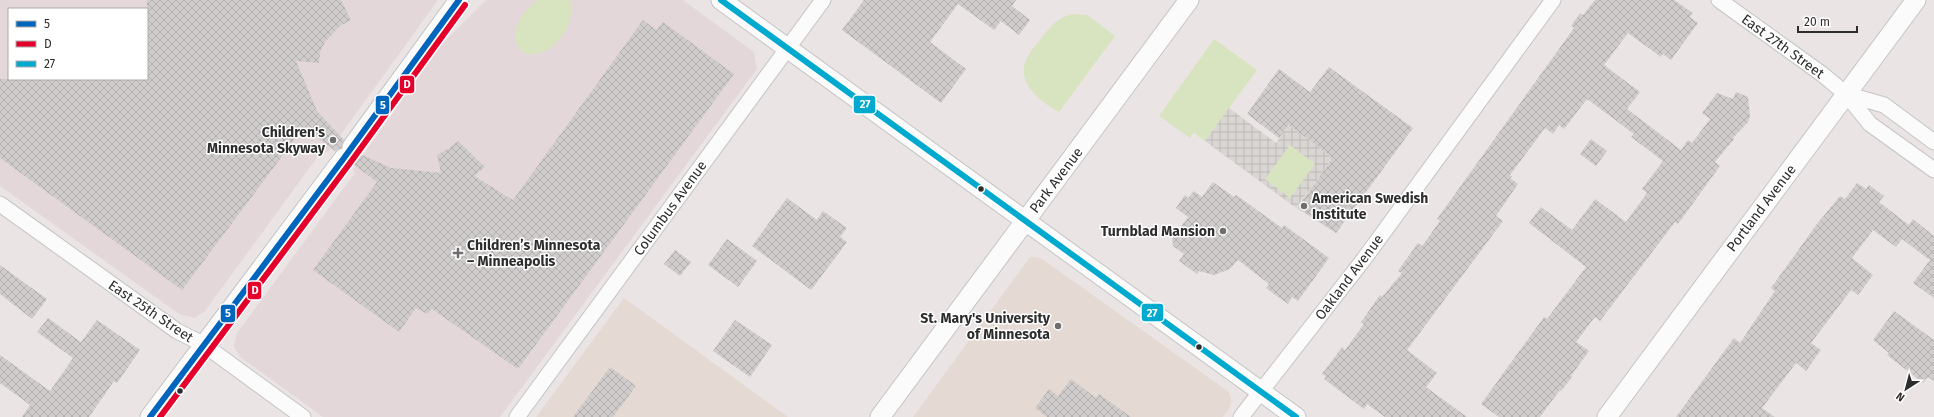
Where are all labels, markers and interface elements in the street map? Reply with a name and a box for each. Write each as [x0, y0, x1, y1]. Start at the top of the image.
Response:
legend [8, 8, 148, 80]
scale bar [1798, 8, 1857, 34]
street label: East 27th Street [1738, 11, 1828, 83]
text: 20 m [1804, 15, 1830, 29]
text: 5 [44, 17, 50, 31]
text: D [44, 37, 52, 51]
text: 27 [44, 57, 55, 71]
line badge: D [399, 75, 415, 94]
text: D [403, 78, 411, 91]
line badge: 5 [375, 95, 390, 115]
line badge: 27 [853, 95, 876, 114]
text: 27 [860, 98, 870, 111]
text: 5 [380, 99, 386, 112]
place label: Children's Minnesota Skyway [207, 124, 326, 157]
marker: Children's Minnesota Skyway [328, 135, 338, 145]
street label: Park Avenue [1026, 144, 1087, 216]
street label: Columbus Avenue [630, 158, 711, 259]
street label: Portland Avenue [1723, 161, 1800, 255]
unlabelled marker [976, 184, 986, 194]
place label: American Swedish Institute [1311, 190, 1428, 223]
marker: American Swedish Institute [1299, 201, 1309, 211]
place label: Turnblad Mansion [1101, 223, 1215, 240]
marker: Turnblad Mansion [1218, 226, 1228, 236]
street label: Oakland Avenue [1312, 231, 1387, 323]
place label: Children’s Minnesota – Minneapolis [467, 237, 601, 270]
marker: Children’s Minnesota – Minneapolis [452, 247, 464, 259]
street label: East 25th Street [105, 277, 197, 347]
line badge: D [247, 281, 262, 300]
text: D [251, 284, 259, 297]
line badge: 27 [1141, 303, 1164, 322]
line badge: 5 [220, 304, 236, 323]
text: 5 [225, 307, 231, 320]
text: 27 [1147, 307, 1157, 320]
place label: St. Mary's University of Minnesota [920, 310, 1051, 343]
marker: St. Mary's University of Minnesota [1053, 321, 1063, 331]
unlabelled marker [1194, 342, 1204, 352]
north arrow [1886, 369, 1926, 409]
unlabelled marker [175, 386, 185, 396]
text: N [1894, 389, 1907, 404]

